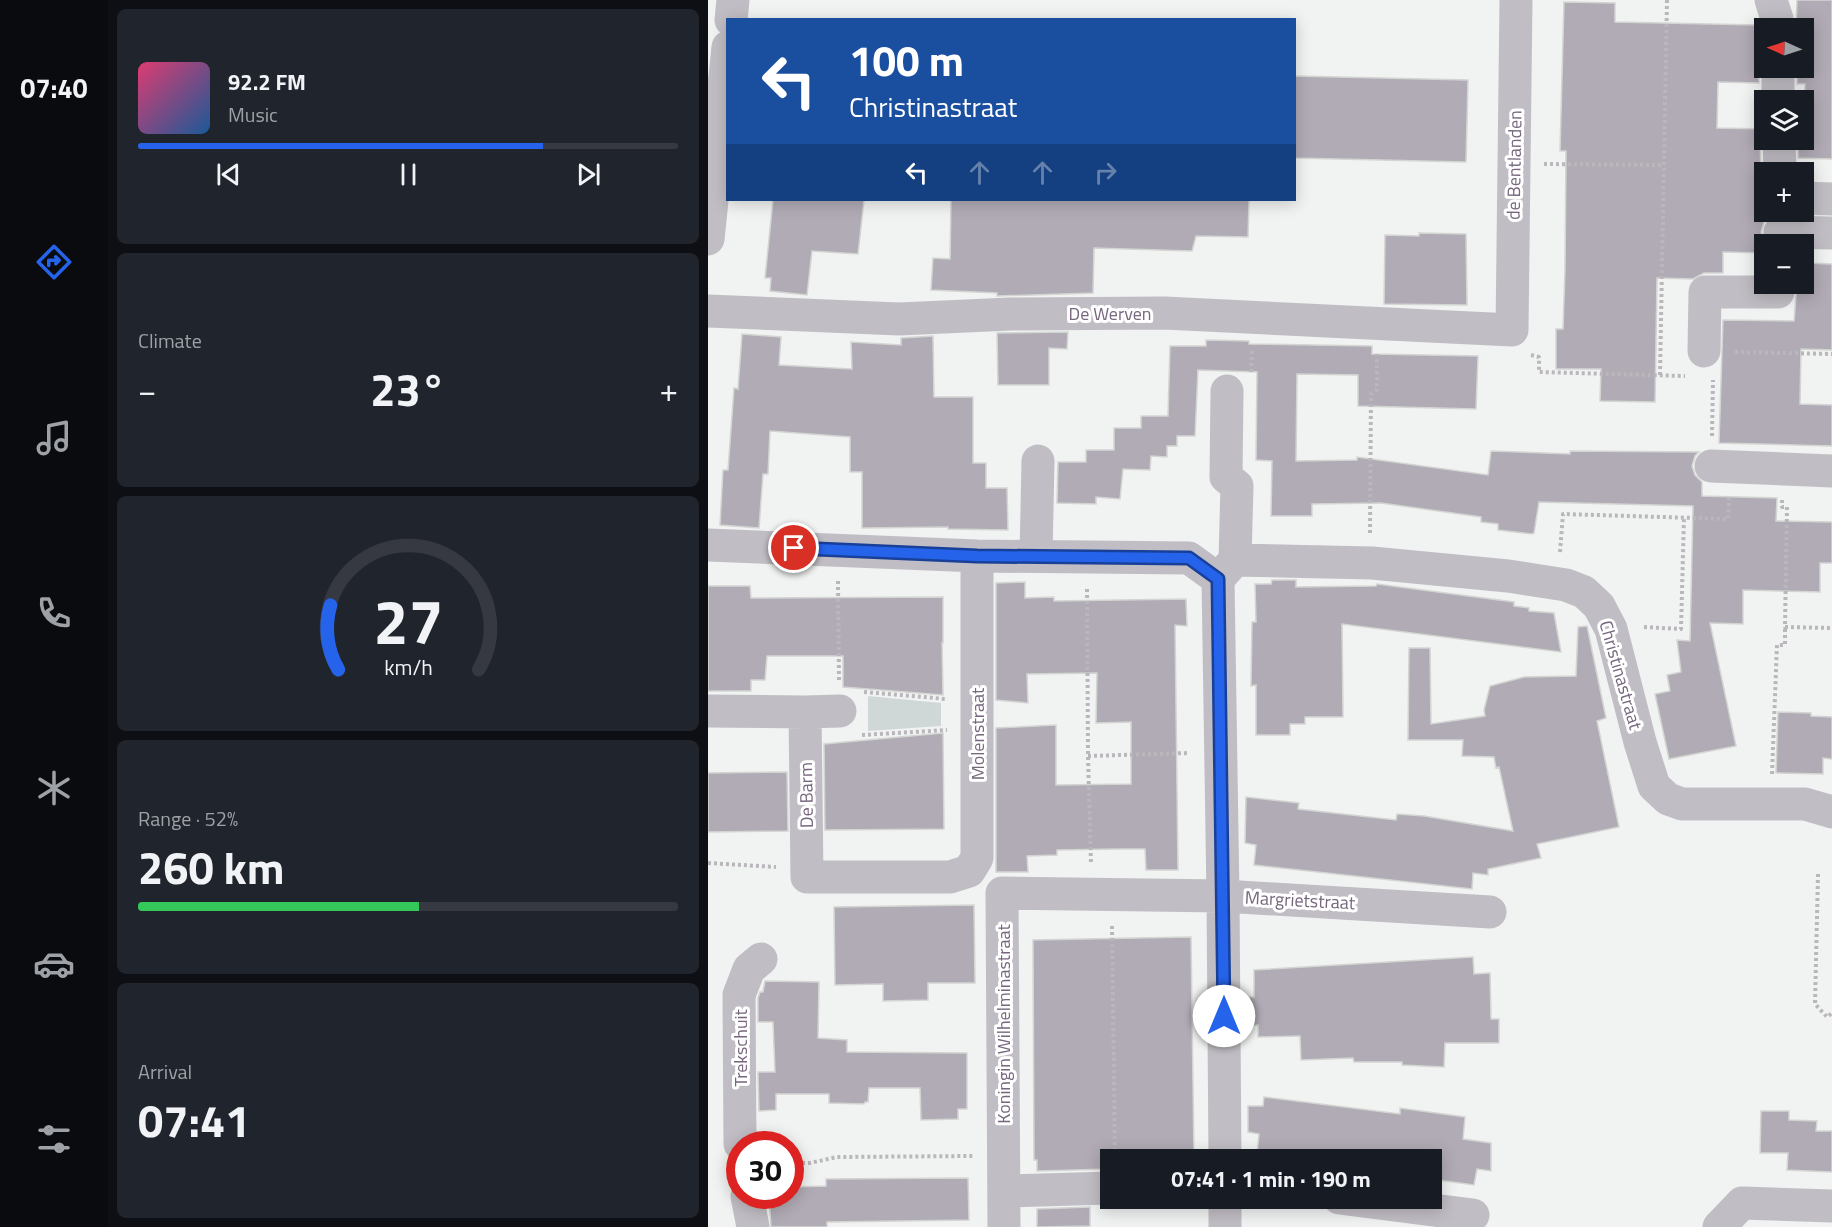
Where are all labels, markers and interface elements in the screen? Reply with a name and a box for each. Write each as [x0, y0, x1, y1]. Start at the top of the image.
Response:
north arrow [1754, 18, 1814, 78]
map controls [1754, 18, 1814, 294]
text: 100 m [849, 28, 964, 92]
icon: left [750, 42, 828, 120]
text: 92.2 FM [228, 65, 306, 99]
text: 07:40 [20, 67, 88, 108]
text: Christinastraat [849, 86, 1017, 127]
button: layers [1754, 90, 1814, 150]
text: Music [228, 99, 278, 130]
street label: de Bentlanden [1500, 110, 1528, 220]
icon: left [900, 156, 933, 189]
icon: ahead [963, 156, 996, 189]
icon: ahead [1026, 156, 1059, 189]
icon: right [1089, 156, 1122, 189]
icon: previous [212, 158, 245, 191]
icon: pause [392, 158, 425, 191]
icon: next [572, 158, 605, 191]
button: + [1754, 162, 1814, 222]
button: − [1754, 234, 1814, 294]
icon: directions [33, 241, 75, 283]
street label: De Werven [1069, 300, 1151, 327]
text: Climate [138, 325, 202, 356]
text: 23° [370, 355, 446, 423]
text: − [138, 365, 156, 415]
text: + [660, 365, 678, 415]
icon: music [33, 417, 75, 459]
pin [768, 522, 819, 573]
icon: arrive [777, 531, 810, 564]
text: 27 [373, 574, 443, 669]
icon: phone [33, 592, 75, 634]
street label: Christinastraat [1593, 617, 1650, 733]
text: km/h [384, 652, 432, 684]
street label: Molenstraat [964, 687, 991, 780]
street label: De Barm [792, 762, 820, 828]
icon: climate [33, 767, 75, 809]
text: Range · 52% [138, 803, 238, 834]
text: 260 km [138, 833, 284, 901]
street label: Margrietstraat [1244, 884, 1356, 916]
street label: Koningin Wilhelminastraat [990, 924, 1017, 1124]
icon: car [33, 943, 75, 985]
position arrow [1192, 984, 1256, 1048]
street label: Trekschuit [727, 1009, 754, 1087]
text: Arrival [138, 1056, 192, 1087]
text: 07:41 [138, 1086, 250, 1154]
icon: filters [33, 1118, 75, 1160]
speed limit sign: 30 [726, 1131, 804, 1209]
text: 07:41 · 1 min · 190 m [1171, 1162, 1371, 1196]

